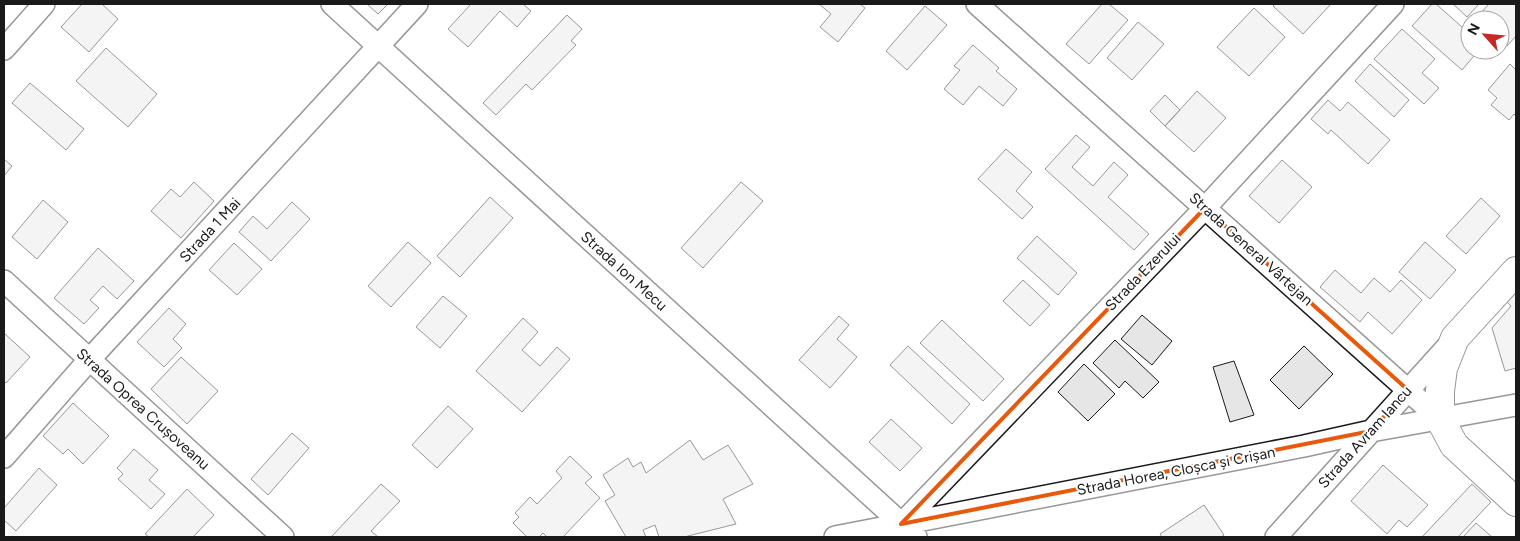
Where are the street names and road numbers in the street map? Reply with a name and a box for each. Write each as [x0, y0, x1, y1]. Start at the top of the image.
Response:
street label: Strada General Vârtejan [1186, 189, 1316, 309]
street label: Strada 1 Mai [176, 194, 244, 266]
street label: Strada Ion Mecu [577, 228, 671, 314]
street label: Strada Ezerului [1102, 230, 1184, 314]
street label: Strada Oprea Crușoveanu [73, 344, 213, 474]
street label: Strada Avram Iancu [1314, 382, 1416, 492]
street label: Strada Horea, Cloșca și Crișan [1075, 443, 1277, 499]

